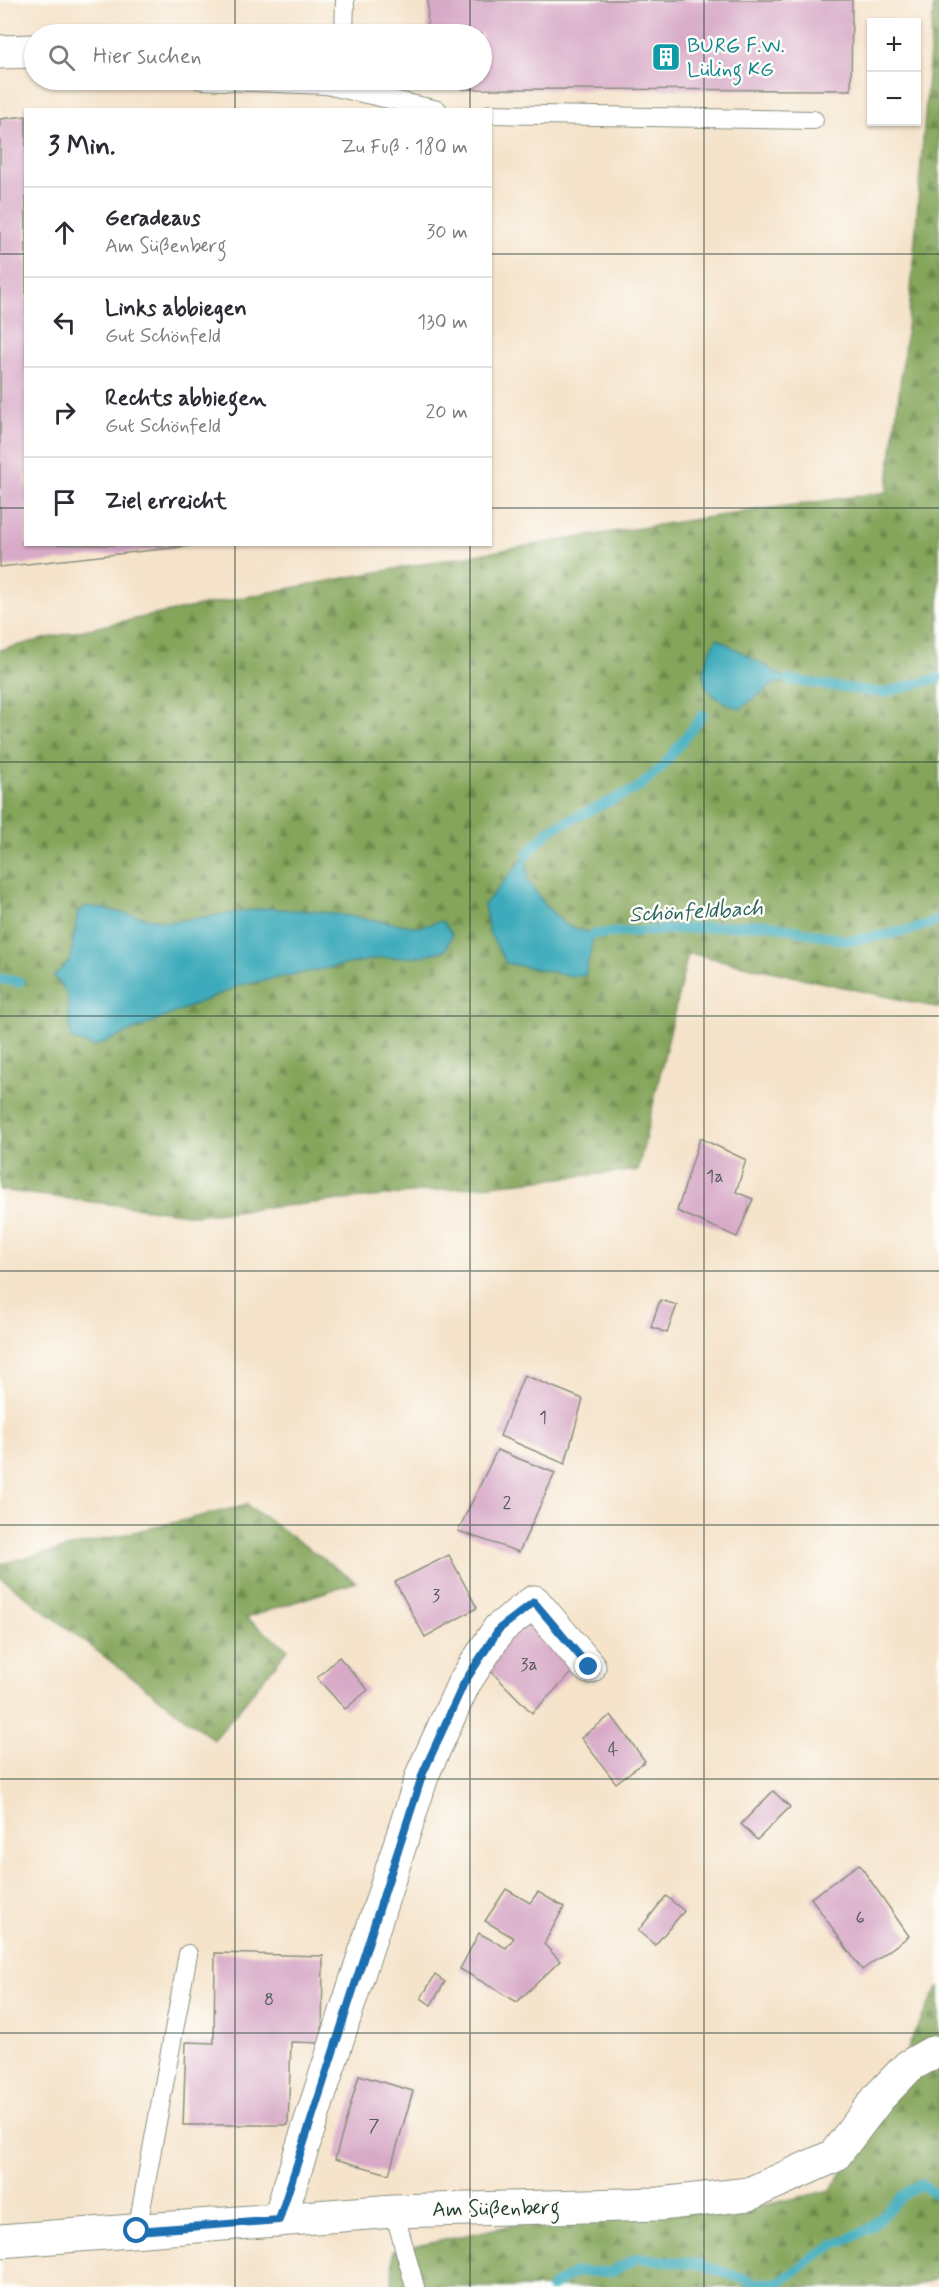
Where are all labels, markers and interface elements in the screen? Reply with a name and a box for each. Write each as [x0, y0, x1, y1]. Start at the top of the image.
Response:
map controls [867, 18, 921, 126]
button: + [867, 18, 921, 72]
search box [24, 24, 492, 90]
place label: BURG F.W. Lüling KG [687, 32, 785, 86]
icon: search [45, 41, 78, 74]
building icon: BURG F.W. Lüling KG [650, 41, 682, 73]
text: Hier suchen [93, 43, 202, 71]
button: − [867, 72, 921, 126]
text: 3 Min. [48, 130, 116, 164]
text: Zu Fuß · 180 m [341, 134, 468, 161]
text: Geradeaus [105, 205, 200, 233]
icon: ahead [48, 216, 81, 249]
text: 30 m [426, 219, 468, 246]
text: Am Süßenberg [105, 233, 227, 260]
text: Links abbiegen [105, 295, 247, 323]
icon: left [48, 306, 81, 339]
text: 130 m [417, 309, 468, 336]
text: Gut Schönfeld [105, 323, 221, 350]
text: Rechts abbiegen [105, 385, 266, 413]
icon: right [48, 396, 81, 429]
text: 20 m [425, 399, 468, 426]
text: Gut Schönfeld [105, 413, 221, 440]
icon: arrive [48, 486, 81, 519]
text: Ziel erreicht [105, 488, 227, 516]
water label: Schönfeldbach [628, 894, 764, 929]
house number: 1a [706, 1165, 724, 1189]
house number: 1 [539, 1406, 547, 1430]
house number: 2 [503, 1491, 512, 1515]
house number: 3 [432, 1584, 440, 1608]
house number: 3a [520, 1653, 538, 1677]
route end [575, 1653, 601, 1679]
house number: 4 [608, 1738, 618, 1762]
house number: 6 [855, 1906, 865, 1930]
house number: 8 [264, 1988, 274, 2012]
house number: 7 [369, 2114, 380, 2138]
street label: Am Süßenberg [432, 2194, 560, 2226]
route start [123, 2217, 149, 2243]

